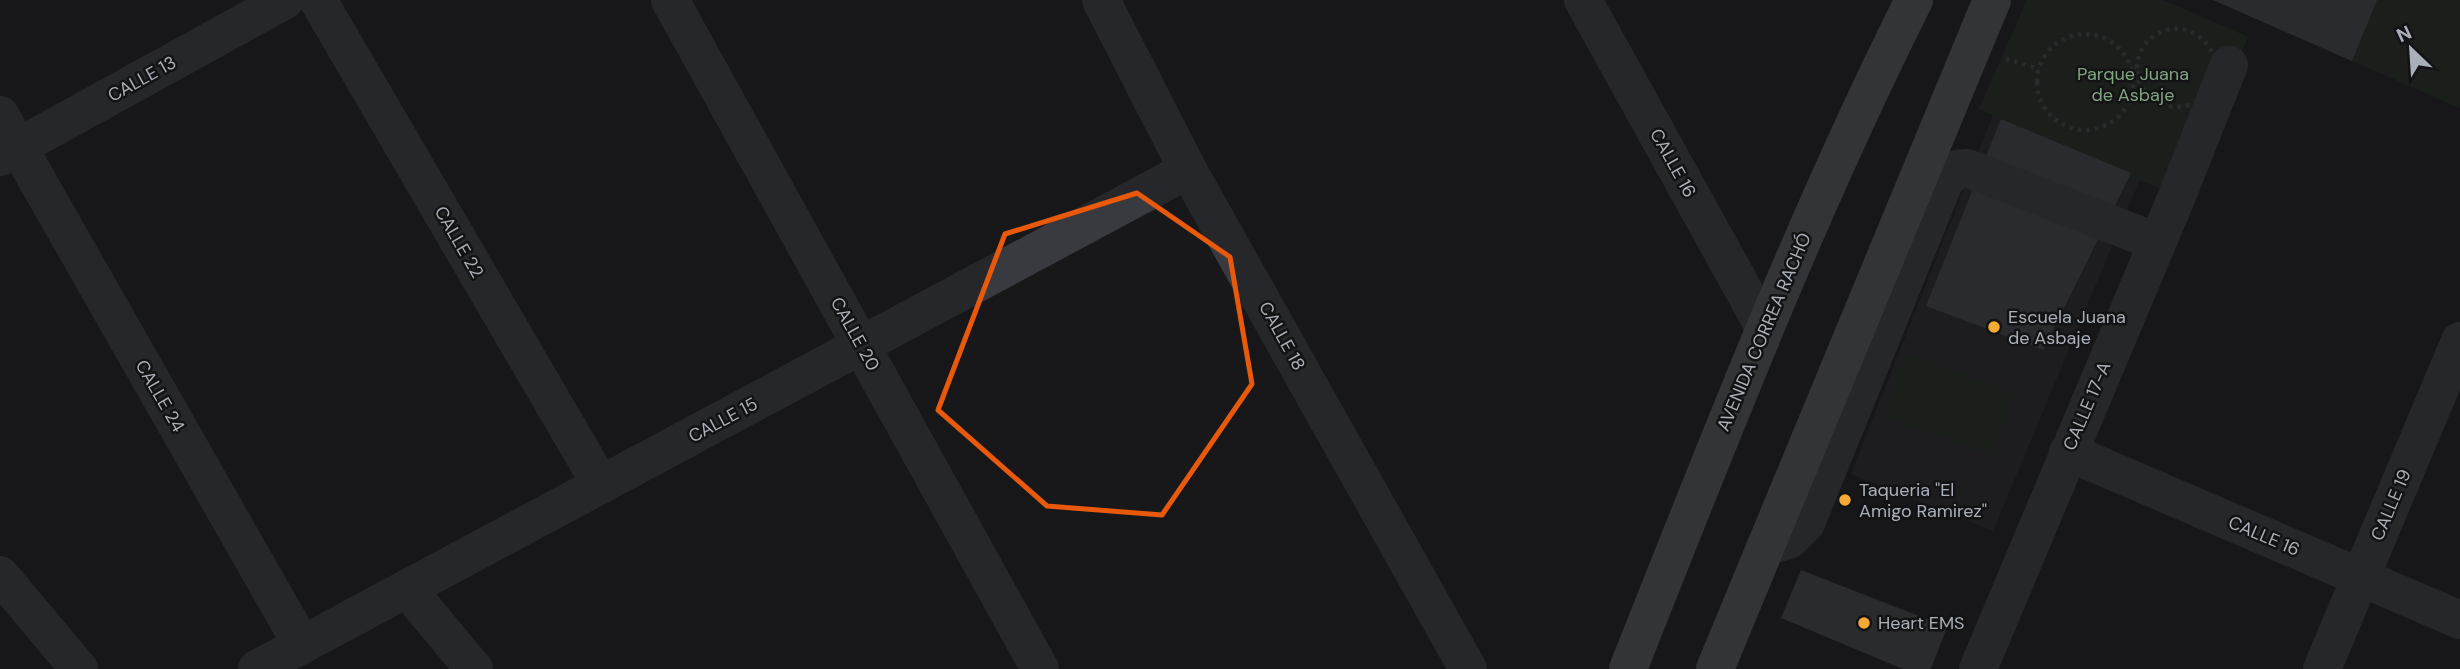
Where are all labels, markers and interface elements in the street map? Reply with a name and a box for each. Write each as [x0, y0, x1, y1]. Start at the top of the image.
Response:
north arrow [2376, 14, 2446, 84]
text: N [2392, 20, 2416, 48]
street label: CALLE 13 [103, 50, 181, 108]
park label: Parque Juana de Asbaje [2077, 62, 2189, 107]
street label: CALLE 16 [1644, 124, 1702, 202]
street label: CALLE 22 [429, 202, 489, 282]
street label: AVENIDA CORREA RACHÓ [1711, 229, 1817, 435]
street label: CALLE 20 [825, 293, 885, 375]
street label: CALLE 18 [1253, 297, 1311, 375]
place label: Escuela Juana de Asbaje [2008, 305, 2126, 350]
marker: Escuela Juana de Asbaje [1986, 319, 2002, 335]
street label: CALLE 24 [130, 356, 190, 436]
street label: CALLE 17-A [2058, 358, 2116, 454]
street label: CALLE 15 [684, 392, 762, 448]
street label: CALLE 19 [2365, 466, 2417, 544]
place label: Taqueria "El Amigo Ramirez" [1859, 478, 1987, 523]
marker: Taqueria "El Amigo Ramirez" [1837, 492, 1853, 508]
street label: CALLE 16 [2225, 510, 2303, 562]
place label: Heart EMS [1878, 611, 1965, 635]
marker: Heart EMS [1856, 615, 1872, 631]

